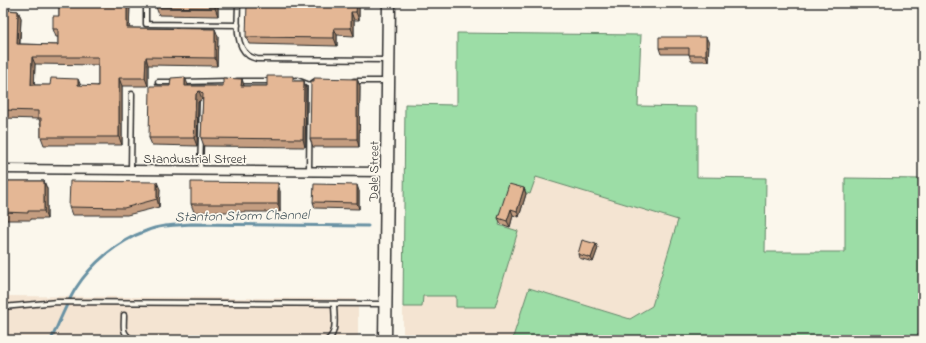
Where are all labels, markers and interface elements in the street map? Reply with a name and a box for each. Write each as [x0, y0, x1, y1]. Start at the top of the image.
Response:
street label: Dale Street [364, 140, 385, 202]
street label: Standustrial Street [143, 150, 247, 169]
water label: Stanton Storm Channel [175, 205, 311, 228]

